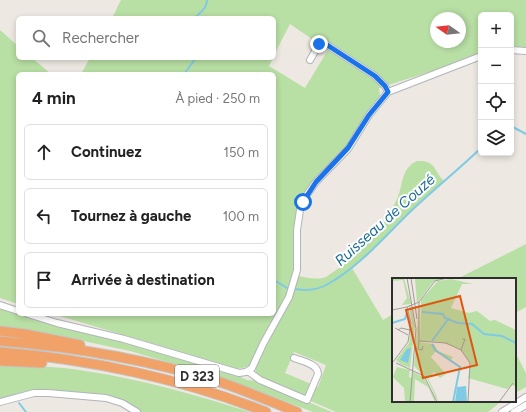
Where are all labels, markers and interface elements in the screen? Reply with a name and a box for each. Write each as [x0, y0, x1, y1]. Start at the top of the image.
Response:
north arrow [430, 12, 466, 48]
map controls [478, 12, 514, 156]
button: + [478, 12, 514, 48]
search box [16, 16, 276, 60]
icon: search [30, 27, 52, 49]
text: Rechercher [62, 29, 139, 47]
route end [310, 35, 328, 53]
button: − [478, 48, 514, 84]
button: locate [478, 84, 514, 120]
text: 4 min [32, 88, 76, 108]
text: À pied · 250 m [175, 91, 260, 106]
button: layers [478, 120, 514, 156]
icon: ahead [33, 141, 55, 163]
text: Continuez [71, 143, 142, 161]
text: 150 m [224, 145, 259, 160]
water label: Ruisseau de Couzé [331, 170, 439, 270]
route start [294, 193, 312, 211]
icon: left [33, 205, 55, 227]
text: Tournez à gauche [71, 207, 191, 225]
text: 100 m [223, 209, 259, 224]
icon: arrive [33, 269, 55, 291]
text: Arrivée à destination [71, 271, 215, 289]
inset map [392, 278, 516, 402]
road number: D 323 [175, 365, 219, 387]

